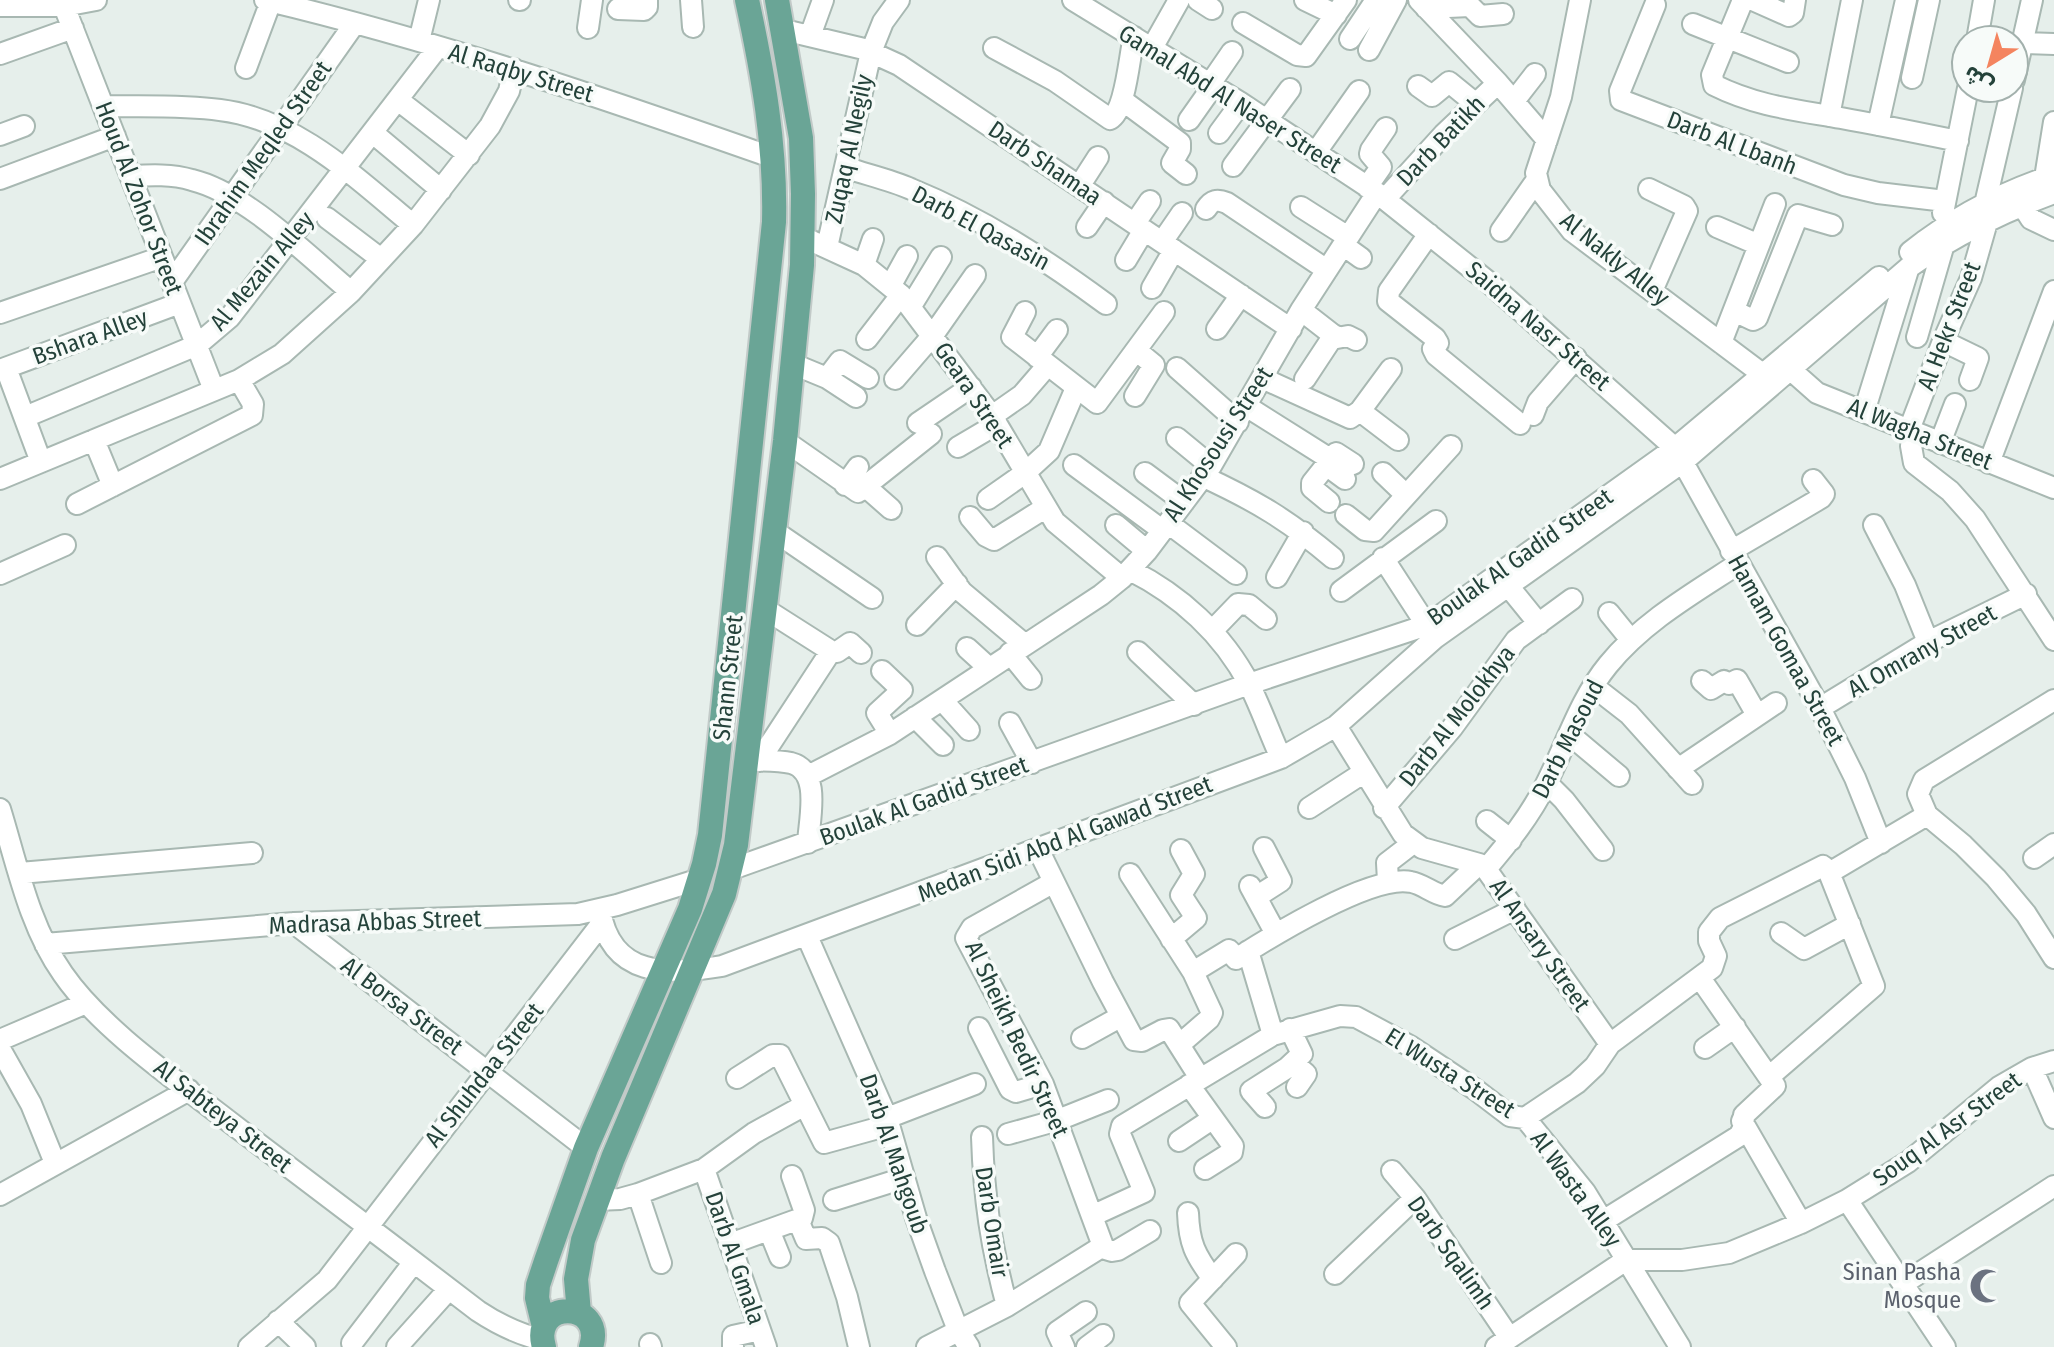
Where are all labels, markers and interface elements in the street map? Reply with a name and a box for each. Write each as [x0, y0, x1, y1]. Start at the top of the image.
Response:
street label: Gamal Abd Al Naser Street [1113, 19, 1347, 179]
north arrow [1950, 24, 2030, 104]
street label: Al Raqby Street [445, 38, 597, 108]
street label: Ibrahim Meqled Street [189, 55, 337, 251]
text: ش [1958, 60, 1998, 99]
street label: Zuqaq Al Negily [820, 72, 879, 226]
street label: Darb Batikh [1391, 90, 1491, 192]
street label: Houd Al Zohor Street [89, 97, 189, 299]
street label: Darb Al Lbanh [1663, 105, 1801, 181]
street label: Darb Shamaa [983, 115, 1107, 211]
street label: Darb El Qasasin [907, 180, 1055, 276]
street label: Al Mezain Alley [204, 206, 320, 336]
street label: Al Nakly Alley [1555, 207, 1675, 312]
street label: Saidna Nasr Street [1460, 256, 1616, 396]
street label: Al Hekr Street [1912, 258, 1986, 394]
street label: Bshara Alley [29, 303, 152, 371]
street label: Geara Street [929, 337, 1020, 453]
street label: Al Khosousi Street [1158, 361, 1279, 527]
street label: Al Wagha Street [1843, 392, 1997, 476]
street label: Boulak Al Gadid Street [1422, 482, 1618, 631]
street label: Hamam Gomaa Street [1722, 550, 1850, 750]
street label: Al Omrany Street [1843, 599, 2001, 703]
street label: Shann Street [707, 614, 749, 742]
street label: Darb Al Molokhya [1393, 640, 1521, 792]
street label: Darb Masoud [1526, 675, 1610, 803]
street label: Boulak Al Gadid Street [816, 750, 1032, 852]
street label: Medan Sidi Abd Al Gawad Street [914, 770, 1216, 908]
street label: Al Ansary Street [1484, 873, 1596, 1017]
street label: Madrasa Abbas Street [268, 904, 482, 940]
street label: Al Sheikh Bedir Street [959, 936, 1075, 1142]
street label: Al Borsa Street [336, 951, 468, 1061]
street label: Al Shuhdaa Street [419, 997, 549, 1153]
street label: El Wusta Street [1380, 1022, 1520, 1124]
street label: Al Sabteya Street [149, 1054, 298, 1179]
street label: Souq Al Asr Street [1868, 1066, 2027, 1192]
street label: Darb Al Mahgoub [854, 1070, 934, 1238]
street label: Al Wasta Alley [1525, 1126, 1628, 1253]
street label: Darb Omair [969, 1165, 1015, 1280]
street label: Darb Al Gmala [699, 1188, 771, 1328]
street label: Darb Sqalimh [1402, 1191, 1500, 1315]
place label: Sinan Pasha Mosque [1843, 1258, 1961, 1314]
mosque icon: Sinan Pasha Mosque [1968, 1267, 2006, 1305]

